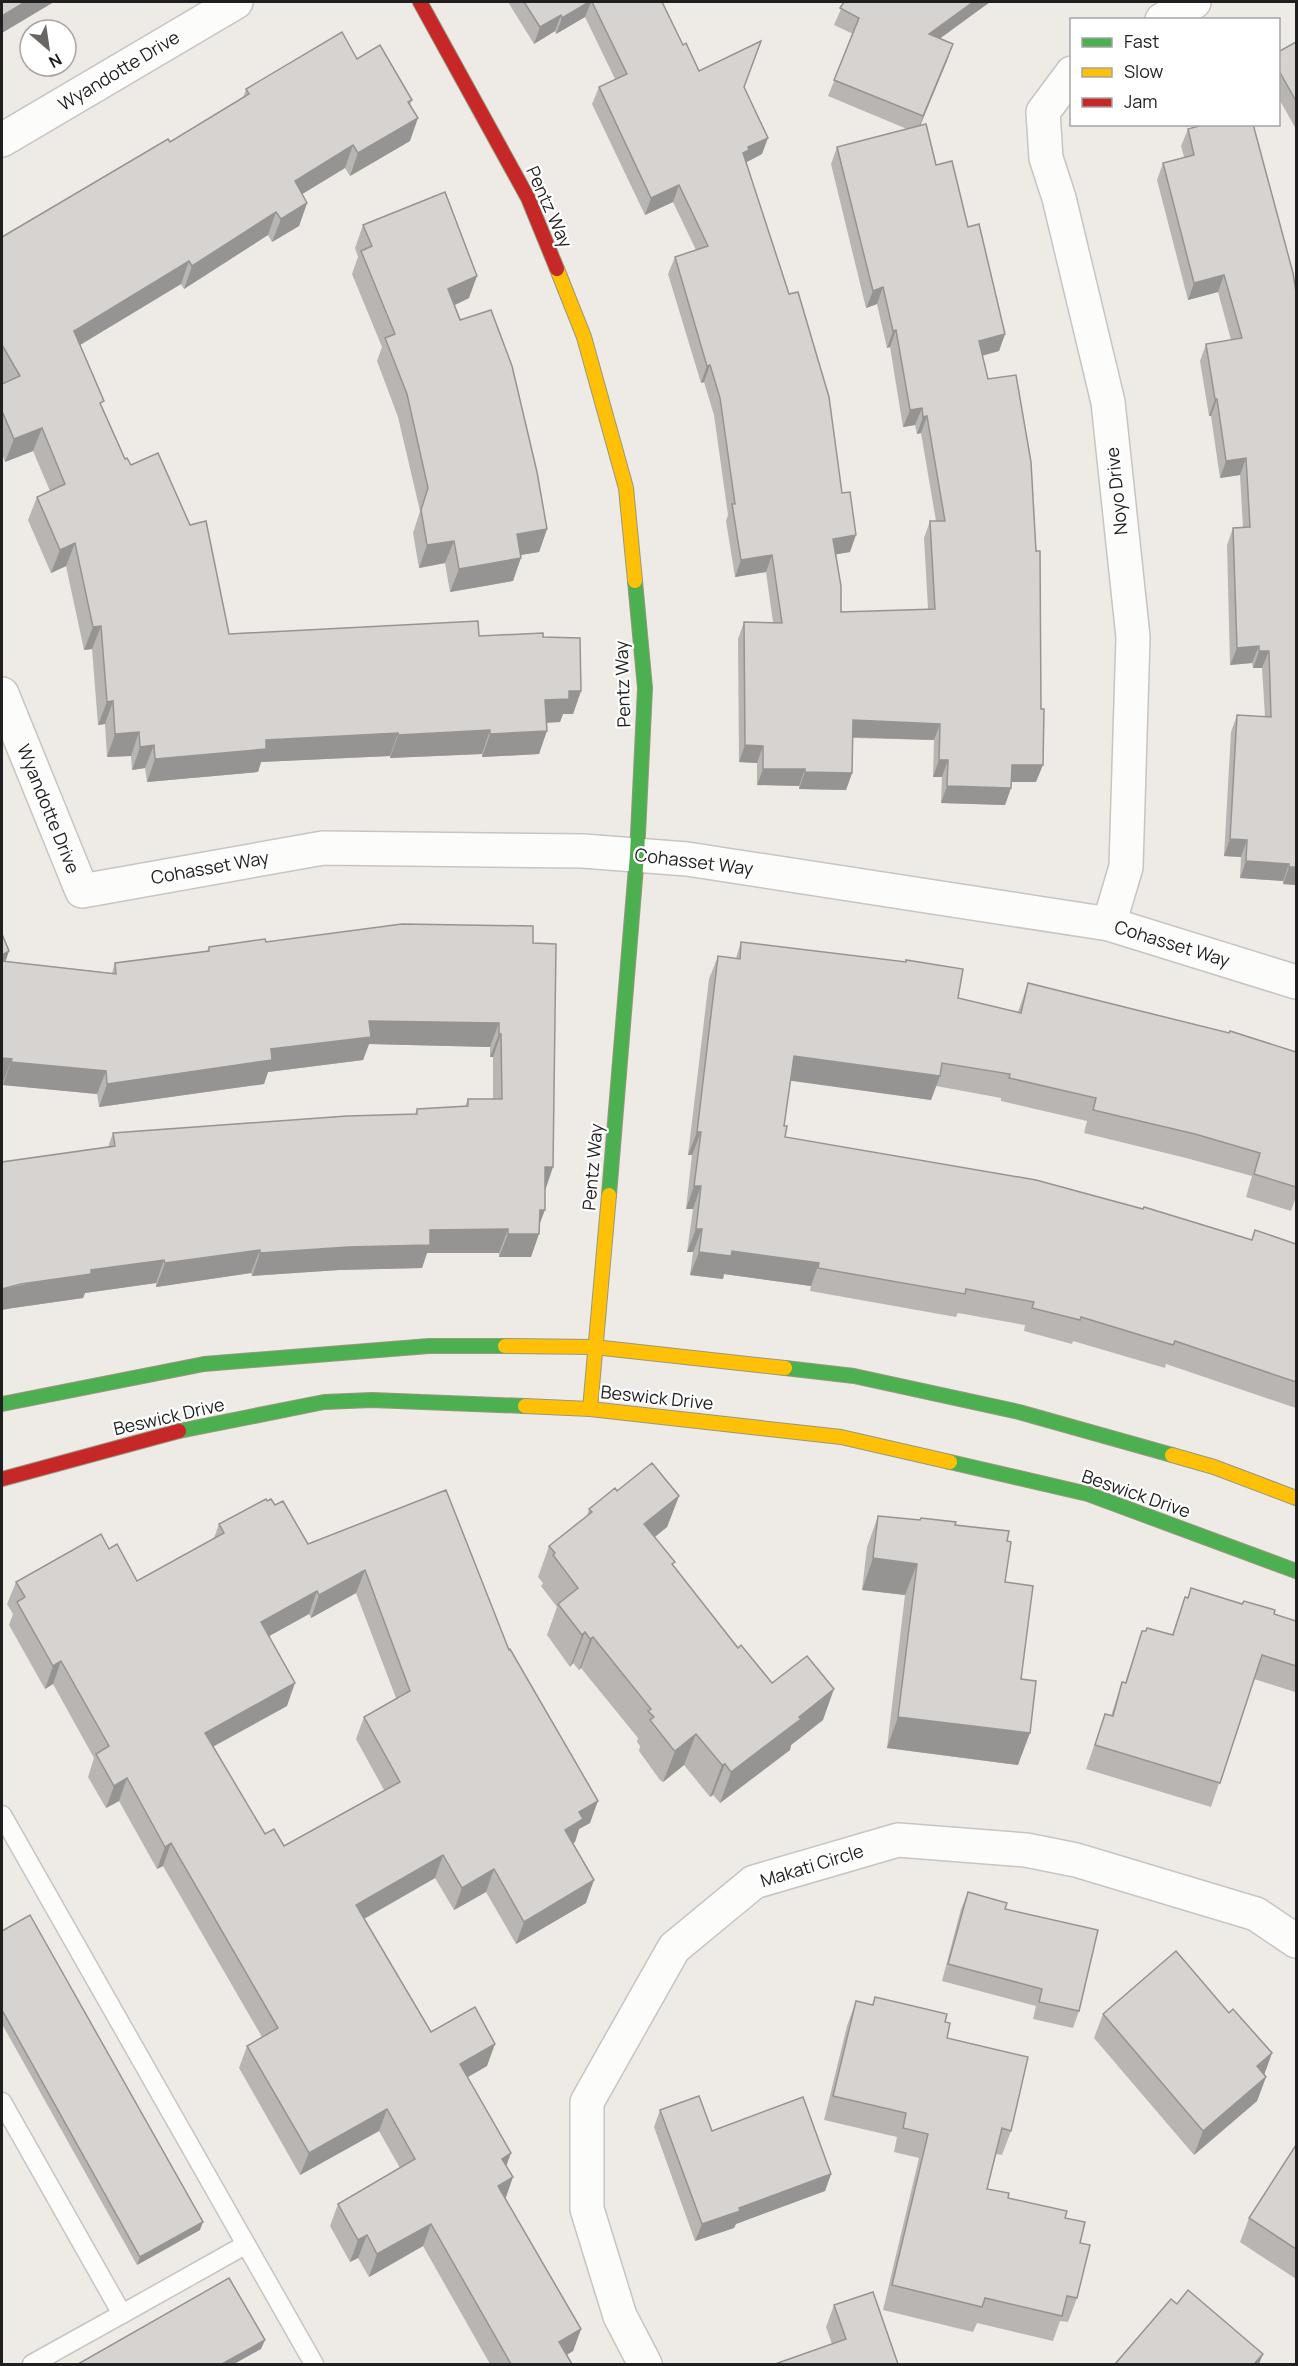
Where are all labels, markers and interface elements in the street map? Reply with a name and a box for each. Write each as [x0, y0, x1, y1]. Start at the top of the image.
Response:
north arrow [18, 18, 78, 78]
legend [1070, 18, 1280, 126]
street label: Wyandotte Drive [53, 24, 184, 116]
text: Fast [1124, 29, 1159, 53]
text: N [45, 49, 66, 74]
text: Slow [1124, 59, 1164, 83]
text: Jam [1124, 89, 1158, 113]
street label: Pentz Way [521, 162, 579, 252]
street label: Noyo Drive [1099, 446, 1133, 536]
street label: Pentz Way [608, 640, 636, 728]
street label: Wyandotte Drive [12, 740, 86, 877]
street label: Cohasset Way [633, 842, 755, 880]
street label: Cohasset Way [149, 845, 271, 889]
street label: Cohasset Way [1112, 914, 1233, 972]
street label: Pentz Way [576, 1122, 608, 1211]
street label: Beswick Drive [600, 1379, 715, 1415]
street label: Beswick Drive [111, 1392, 227, 1440]
street label: Beswick Drive [1079, 1463, 1194, 1523]
street label: Makati Circle [757, 1838, 866, 1892]

